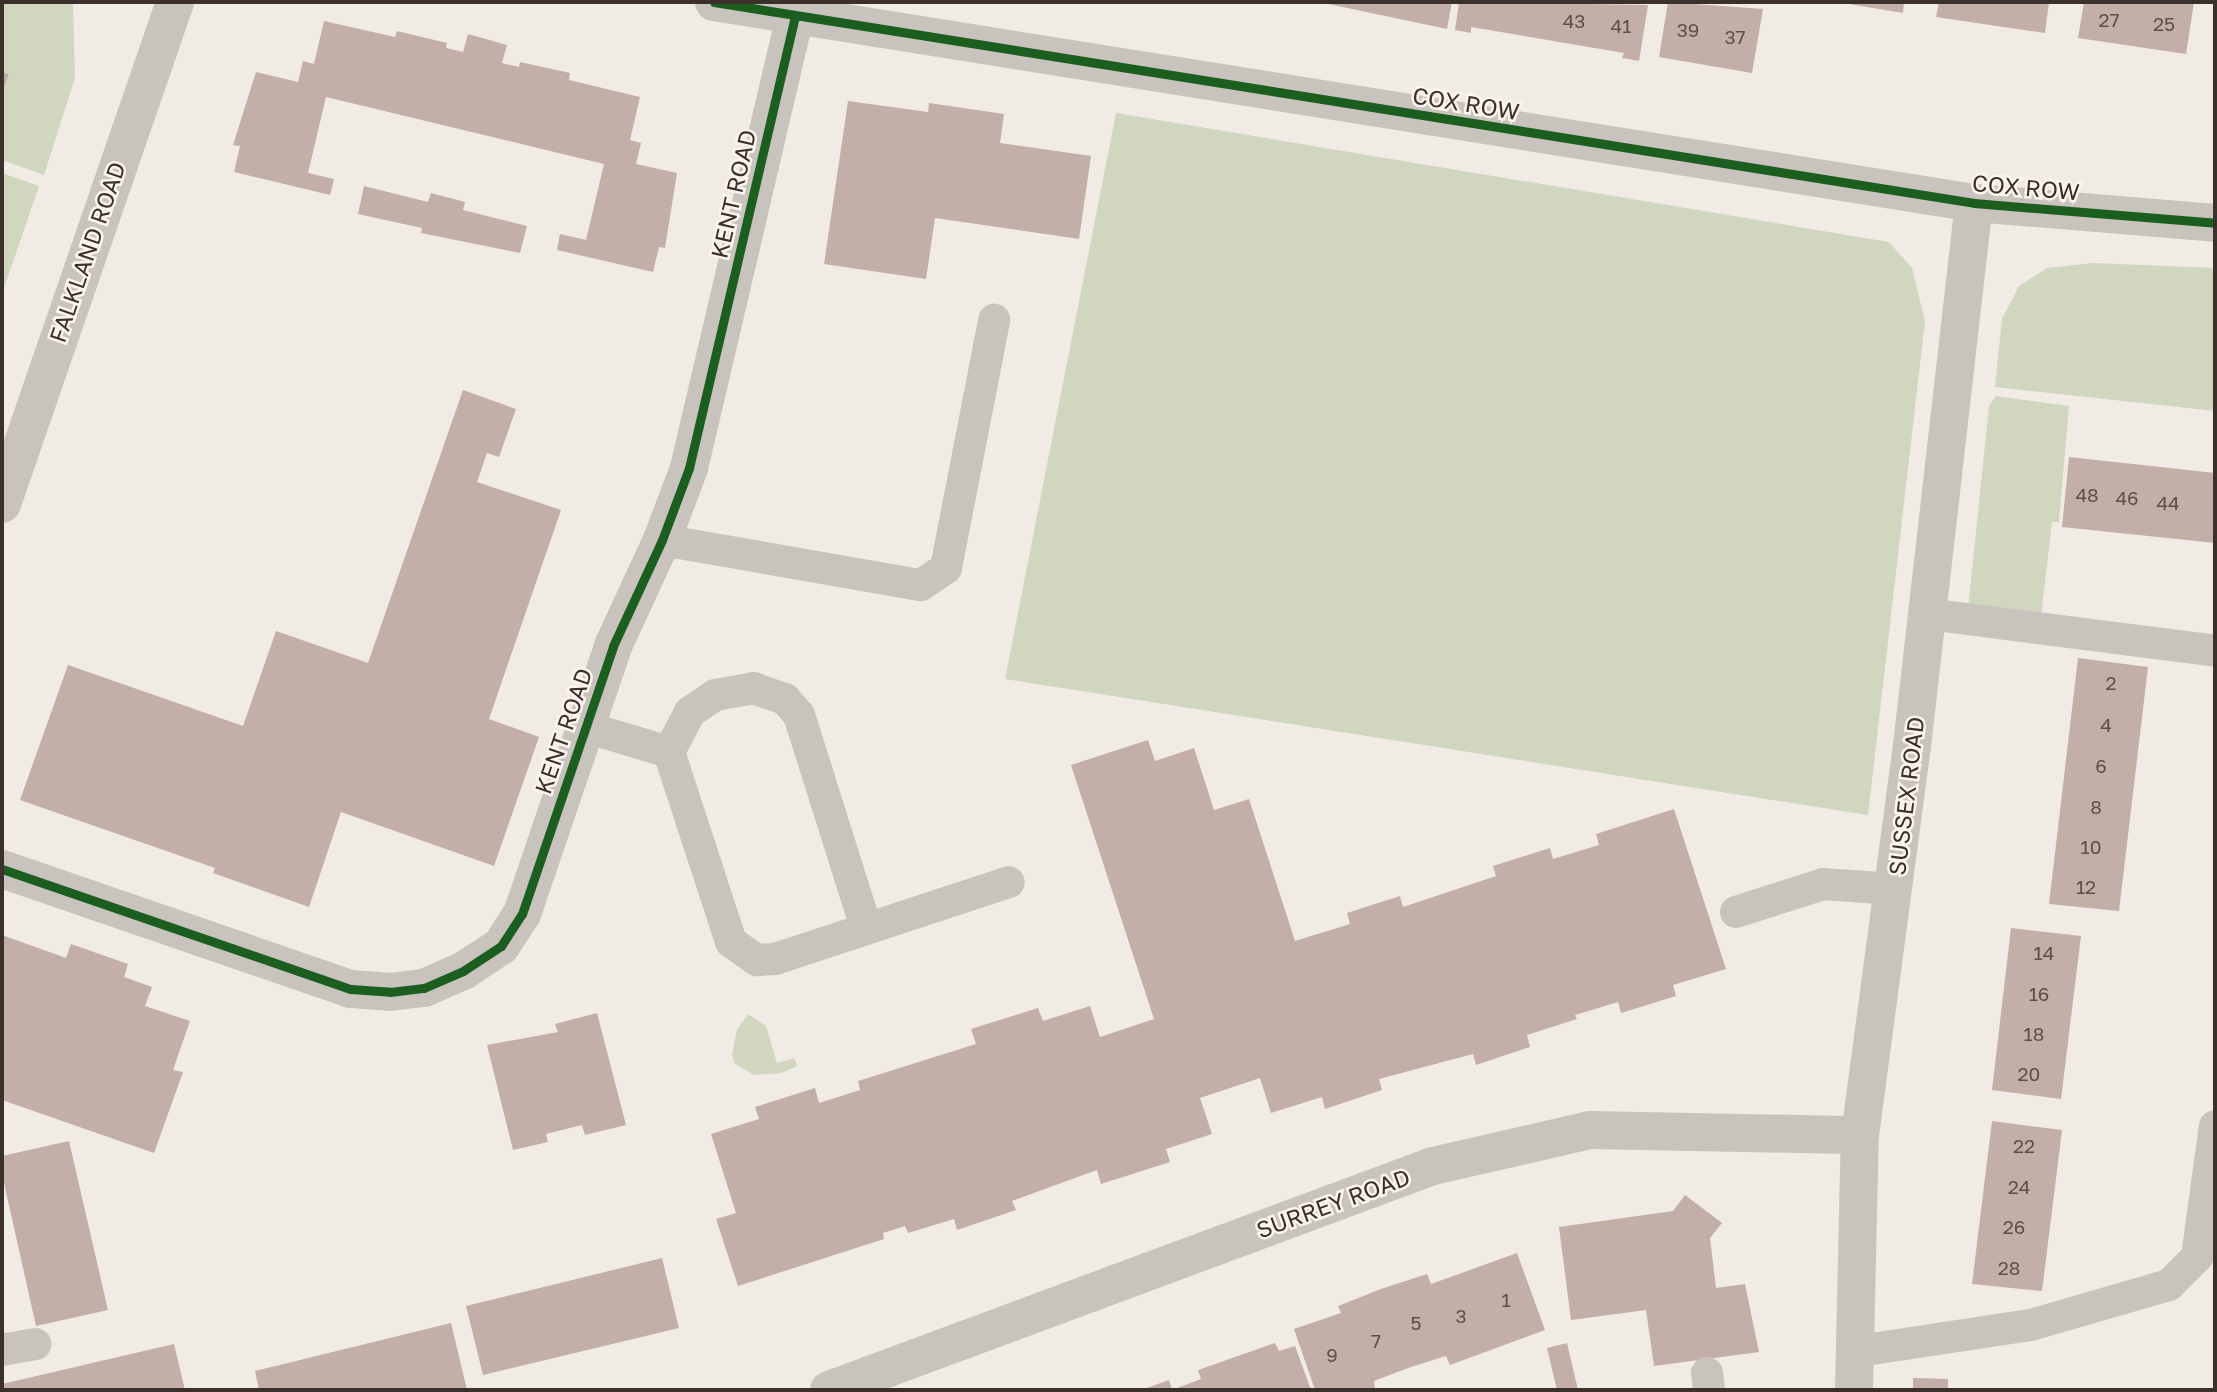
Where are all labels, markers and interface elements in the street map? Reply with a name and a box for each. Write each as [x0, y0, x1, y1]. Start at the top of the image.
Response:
house number: 27 [2098, 9, 2120, 31]
house number: 43 [1563, 10, 1585, 32]
house number: 25 [2153, 13, 2175, 35]
house number: 41 [1611, 15, 1631, 37]
house number: 39 [1677, 19, 1699, 41]
house number: 37 [1724, 26, 1746, 48]
street label: COX ROW [1411, 81, 1521, 125]
street label: KENT ROAD [705, 127, 761, 261]
street label: FALKLAND ROAD [43, 158, 131, 346]
street label: COX ROW [1971, 169, 2081, 205]
house number: 48 [2075, 484, 2099, 506]
house number: 46 [2115, 487, 2139, 509]
house number: 44 [2156, 492, 2180, 514]
street label: KENT ROAD [529, 665, 597, 797]
house number: 2 [2105, 672, 2117, 694]
house number: 4 [2100, 714, 2112, 736]
street label: SUSSEX ROAD [1883, 715, 1929, 877]
house number: 6 [2095, 755, 2107, 777]
house number: 8 [2090, 796, 2102, 818]
house number: 10 [2081, 836, 2101, 858]
house number: 12 [2076, 876, 2096, 898]
house number: 14 [2034, 942, 2054, 964]
house number: 16 [2029, 983, 2049, 1005]
house number: 18 [2024, 1023, 2044, 1045]
house number: 20 [2018, 1063, 2040, 1085]
house number: 22 [2013, 1135, 2035, 1157]
street label: SURREY ROAD [1253, 1162, 1413, 1244]
house number: 24 [2008, 1176, 2030, 1198]
house number: 26 [2003, 1216, 2025, 1238]
house number: 28 [1998, 1257, 2020, 1279]
house number: 1 [1501, 1289, 1511, 1311]
house number: 3 [1455, 1305, 1467, 1327]
house number: 5 [1410, 1312, 1422, 1334]
house number: 7 [1371, 1330, 1381, 1352]
house number: 9 [1326, 1344, 1338, 1366]

